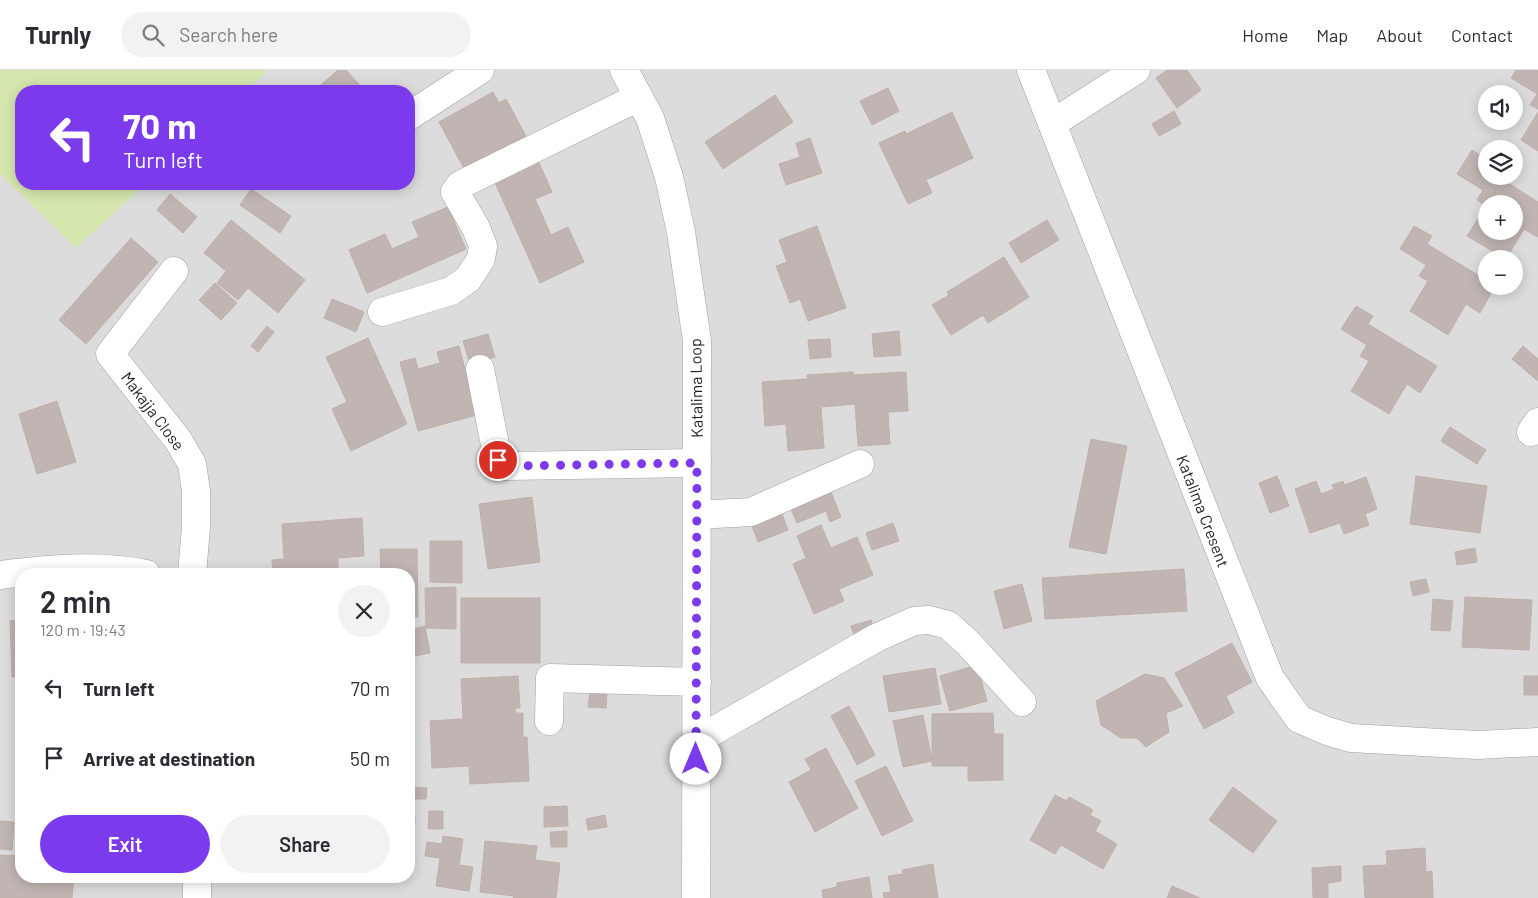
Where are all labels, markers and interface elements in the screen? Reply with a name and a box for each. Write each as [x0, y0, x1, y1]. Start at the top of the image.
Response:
search box [121, 12, 471, 57]
text: Turnly [25, 20, 91, 49]
icon: search [139, 21, 167, 49]
text: Search here [179, 23, 278, 46]
text: Home [1242, 24, 1288, 46]
text: Map [1316, 24, 1348, 46]
text: About [1376, 24, 1423, 46]
text: Contact [1451, 24, 1513, 46]
map controls [1478, 85, 1523, 295]
button: sound [1478, 85, 1523, 130]
text: 70 m [123, 104, 197, 146]
icon: left [40, 105, 105, 170]
button: layers [1478, 140, 1523, 185]
text: Turn left [123, 146, 203, 172]
button: + [1478, 195, 1523, 240]
button: − [1478, 250, 1523, 295]
street label: Katalima Loop [685, 338, 706, 438]
street label: Makajja Close [118, 368, 189, 454]
pin [477, 439, 519, 481]
icon: arrive [484, 446, 512, 474]
street label: Katalima Cresent [1173, 452, 1234, 570]
text: 2 min [40, 583, 111, 619]
button: close [338, 585, 390, 637]
text: 120 m · 19:43 [40, 620, 126, 639]
icon: left [40, 674, 68, 702]
text: Turn left [83, 677, 154, 700]
text: 70 m [351, 677, 390, 700]
position arrow [669, 732, 721, 784]
icon: arrive [40, 744, 68, 772]
text: Arrive at destination [83, 747, 255, 770]
text: 50 m [350, 747, 390, 770]
button: Exit [40, 815, 210, 873]
button: Share [220, 815, 390, 873]

